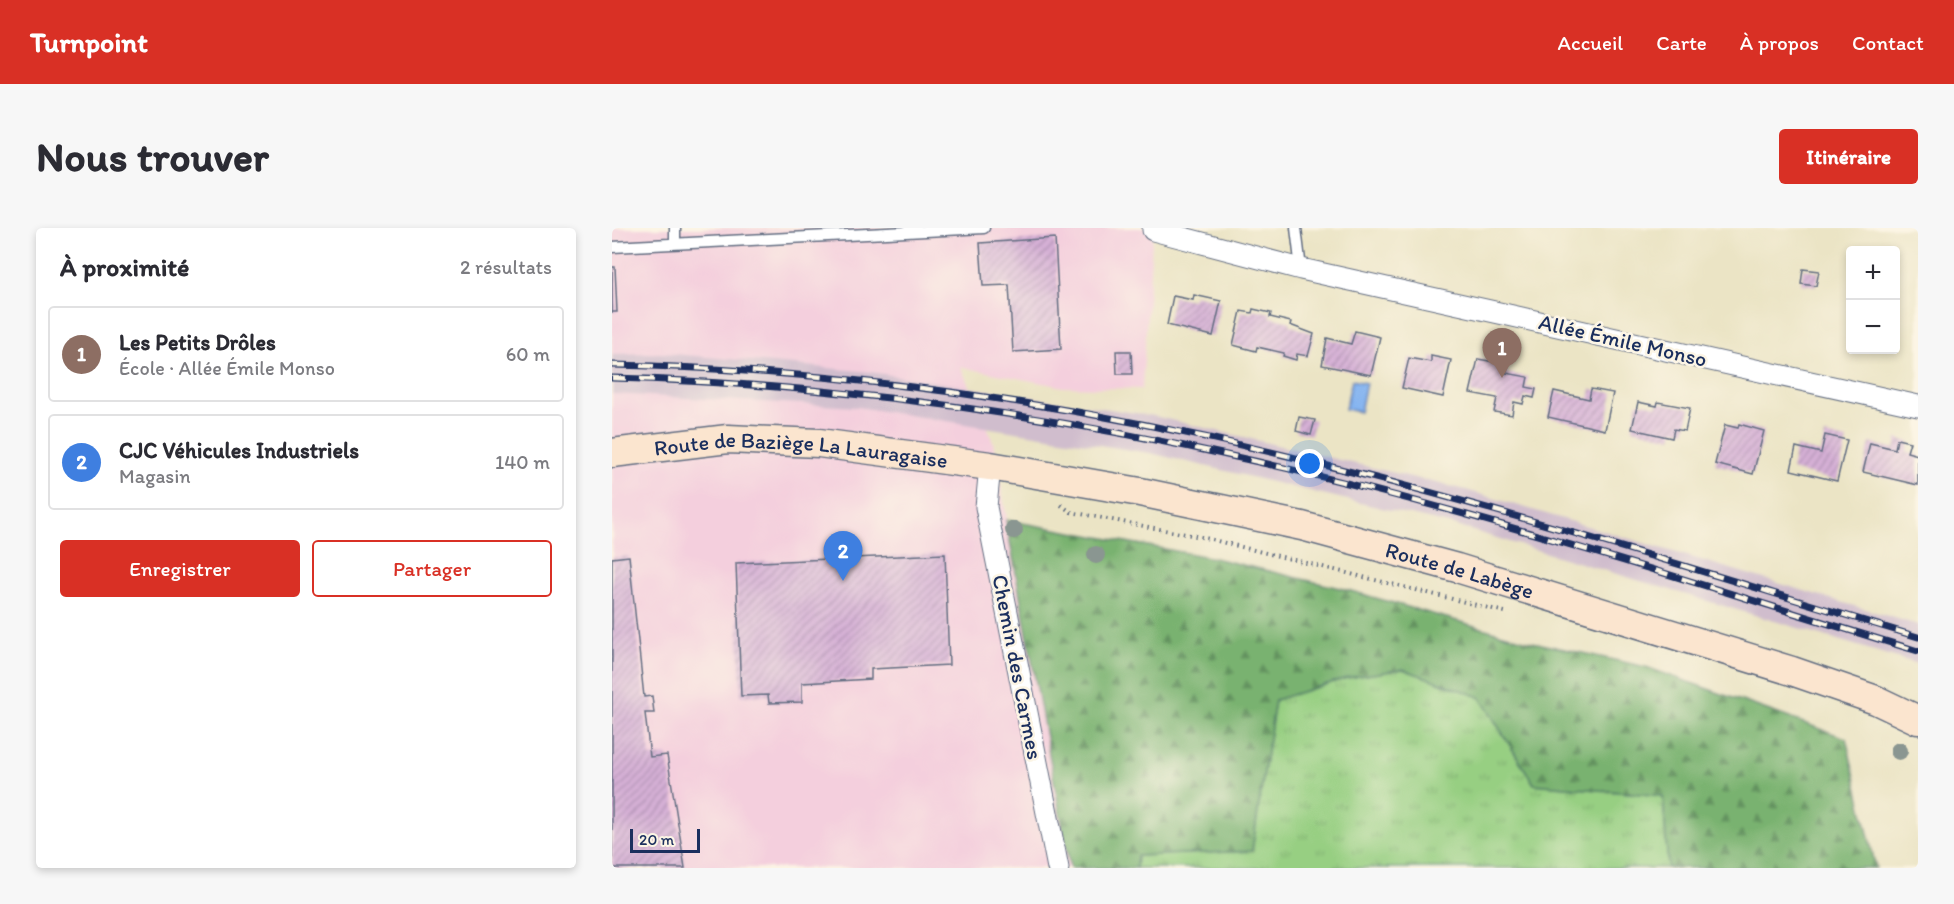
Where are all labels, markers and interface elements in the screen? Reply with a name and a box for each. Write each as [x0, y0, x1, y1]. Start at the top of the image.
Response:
text: Turnpoint [30, 25, 148, 59]
text: Accueil [1558, 30, 1623, 55]
text: Carte [1656, 30, 1707, 55]
text: À propos [1740, 30, 1819, 55]
text: Contact [1852, 30, 1924, 55]
button: Itinéraire [1779, 129, 1918, 184]
text: Nous trouver [36, 131, 269, 182]
map controls [1846, 246, 1900, 354]
button: + [1846, 246, 1900, 300]
text: À proximité [60, 251, 189, 283]
text: 2 résultats [460, 255, 552, 279]
button: − [1846, 300, 1900, 354]
street label: Allée Émile Monso [1536, 308, 1710, 373]
pin: 1 [1482, 328, 1522, 378]
text: Les Petits Drôles [119, 329, 276, 356]
text: 1 [77, 342, 86, 366]
text: 60 m [506, 342, 550, 366]
text: École · Allée Émile Monso [119, 356, 335, 380]
street label: Route de Baziège La Lauragaise [652, 426, 949, 474]
text: CJC Véhicules Industriels [119, 437, 359, 464]
your location [1295, 449, 1324, 478]
text: 2 [76, 450, 87, 474]
text: 140 m [495, 450, 550, 474]
text: Magasin [119, 464, 191, 488]
pin: 2 [824, 532, 862, 581]
street label: Route de Labège [1382, 536, 1537, 605]
button: Enregistrer [60, 540, 300, 597]
button: Partager [312, 540, 552, 597]
street label: Chemin des Carmes [986, 572, 1049, 762]
scale bar [630, 826, 700, 854]
text: 20 m [639, 830, 674, 849]

